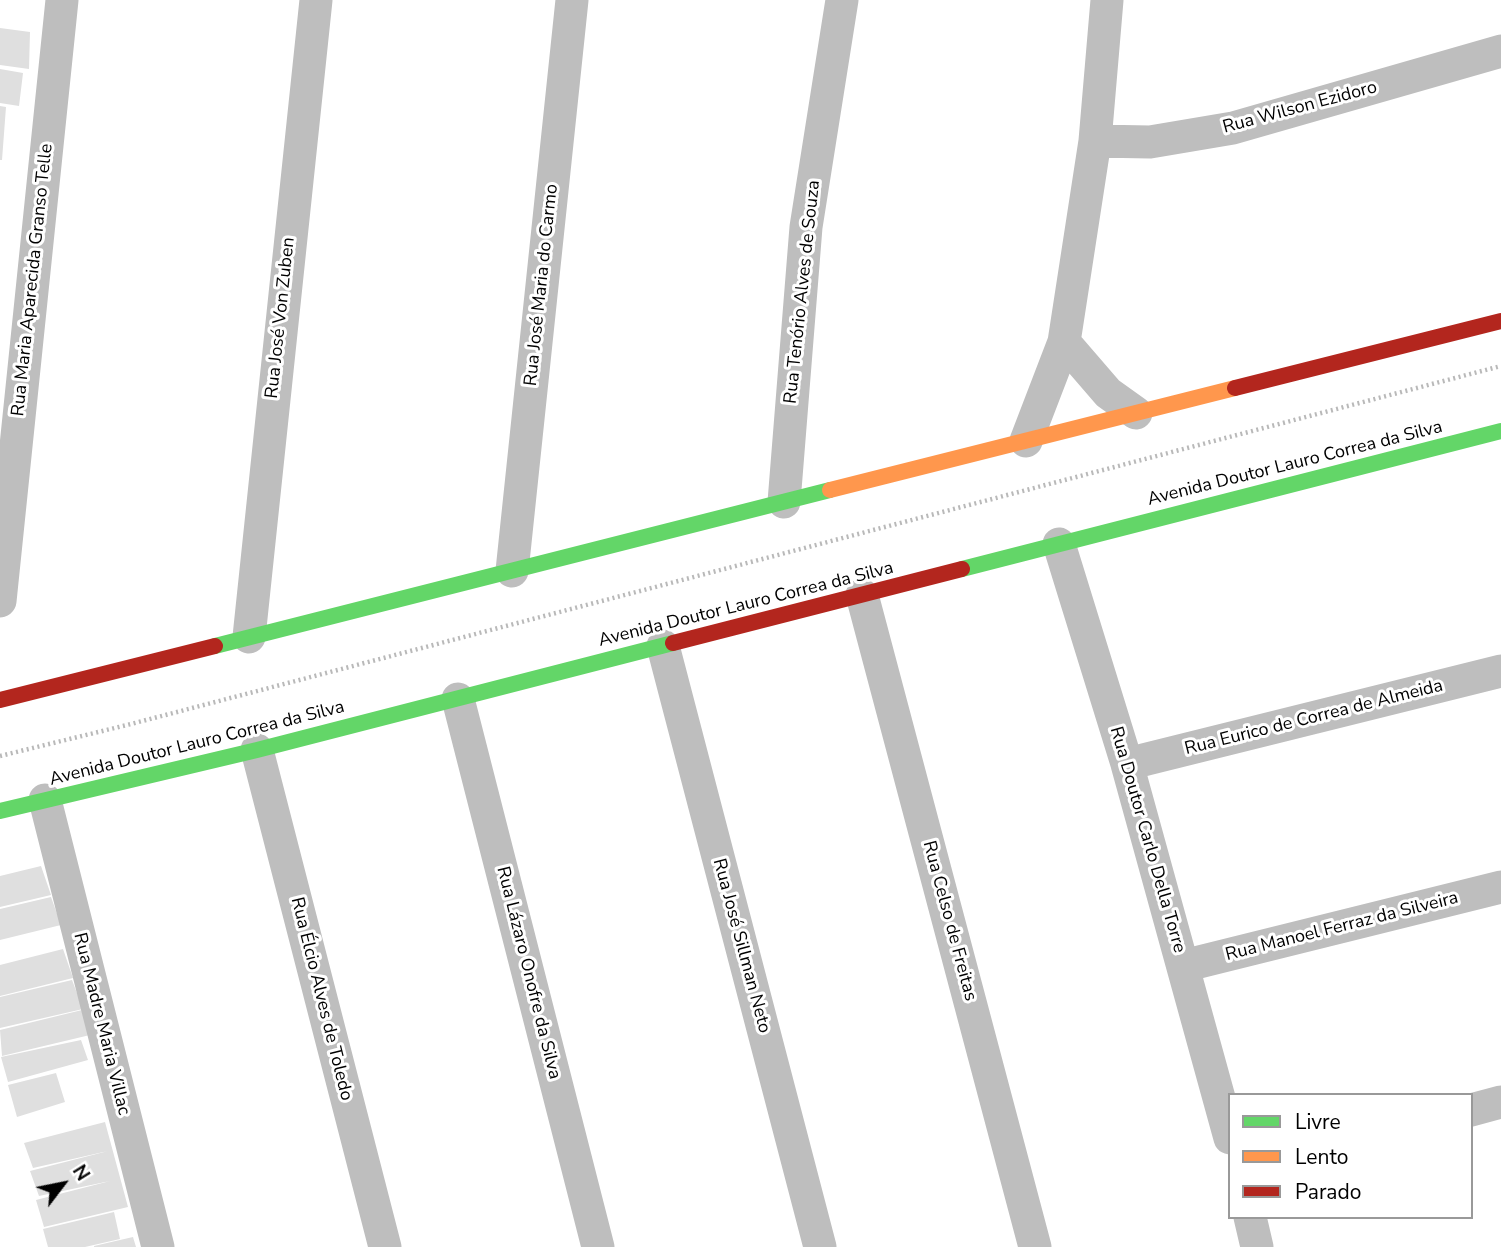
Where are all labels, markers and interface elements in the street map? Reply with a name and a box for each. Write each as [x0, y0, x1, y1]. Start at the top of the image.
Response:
street label: Rua Wilson Ezidoro [1220, 77, 1380, 139]
street label: Rua Maria Aparecida Granso Telle [8, 143, 58, 417]
street label: Rua Tenório Alves de Souza [781, 179, 825, 405]
street label: Rua José Maria do Carmo [521, 183, 563, 387]
street label: Rua José Von Zuben [262, 236, 300, 400]
street label: Avenida Doutor Lauro Correa da Silva [1145, 417, 1445, 511]
street label: Avenida Doutor Lauro Correa da Silva [596, 558, 896, 652]
street label: Rua Eurico de Correa de Almeida [1183, 675, 1445, 761]
street label: Avenida Doutor Lauro Correa da Silva [47, 697, 347, 791]
street label: Rua Doutor Carlo Della Torre [1104, 724, 1190, 956]
street label: Rua Celso de Freitas [917, 839, 981, 1003]
street label: Rua José Sillman Neto [707, 856, 775, 1036]
street label: Rua Lázaro Onofre da Silva [491, 864, 565, 1082]
street label: Rua Manoel Ferraz da Silveira [1223, 888, 1461, 966]
street label: Rua Élcio Alves de Toledo [285, 895, 357, 1103]
street label: Rua Madre Maria Villac [68, 931, 134, 1117]
legend [1228, 1093, 1473, 1219]
text: Livre [1295, 1108, 1341, 1136]
text: Lento [1295, 1143, 1348, 1171]
north arrow [28, 1149, 98, 1219]
text: N [66, 1160, 96, 1186]
text: Parado [1295, 1178, 1361, 1206]

